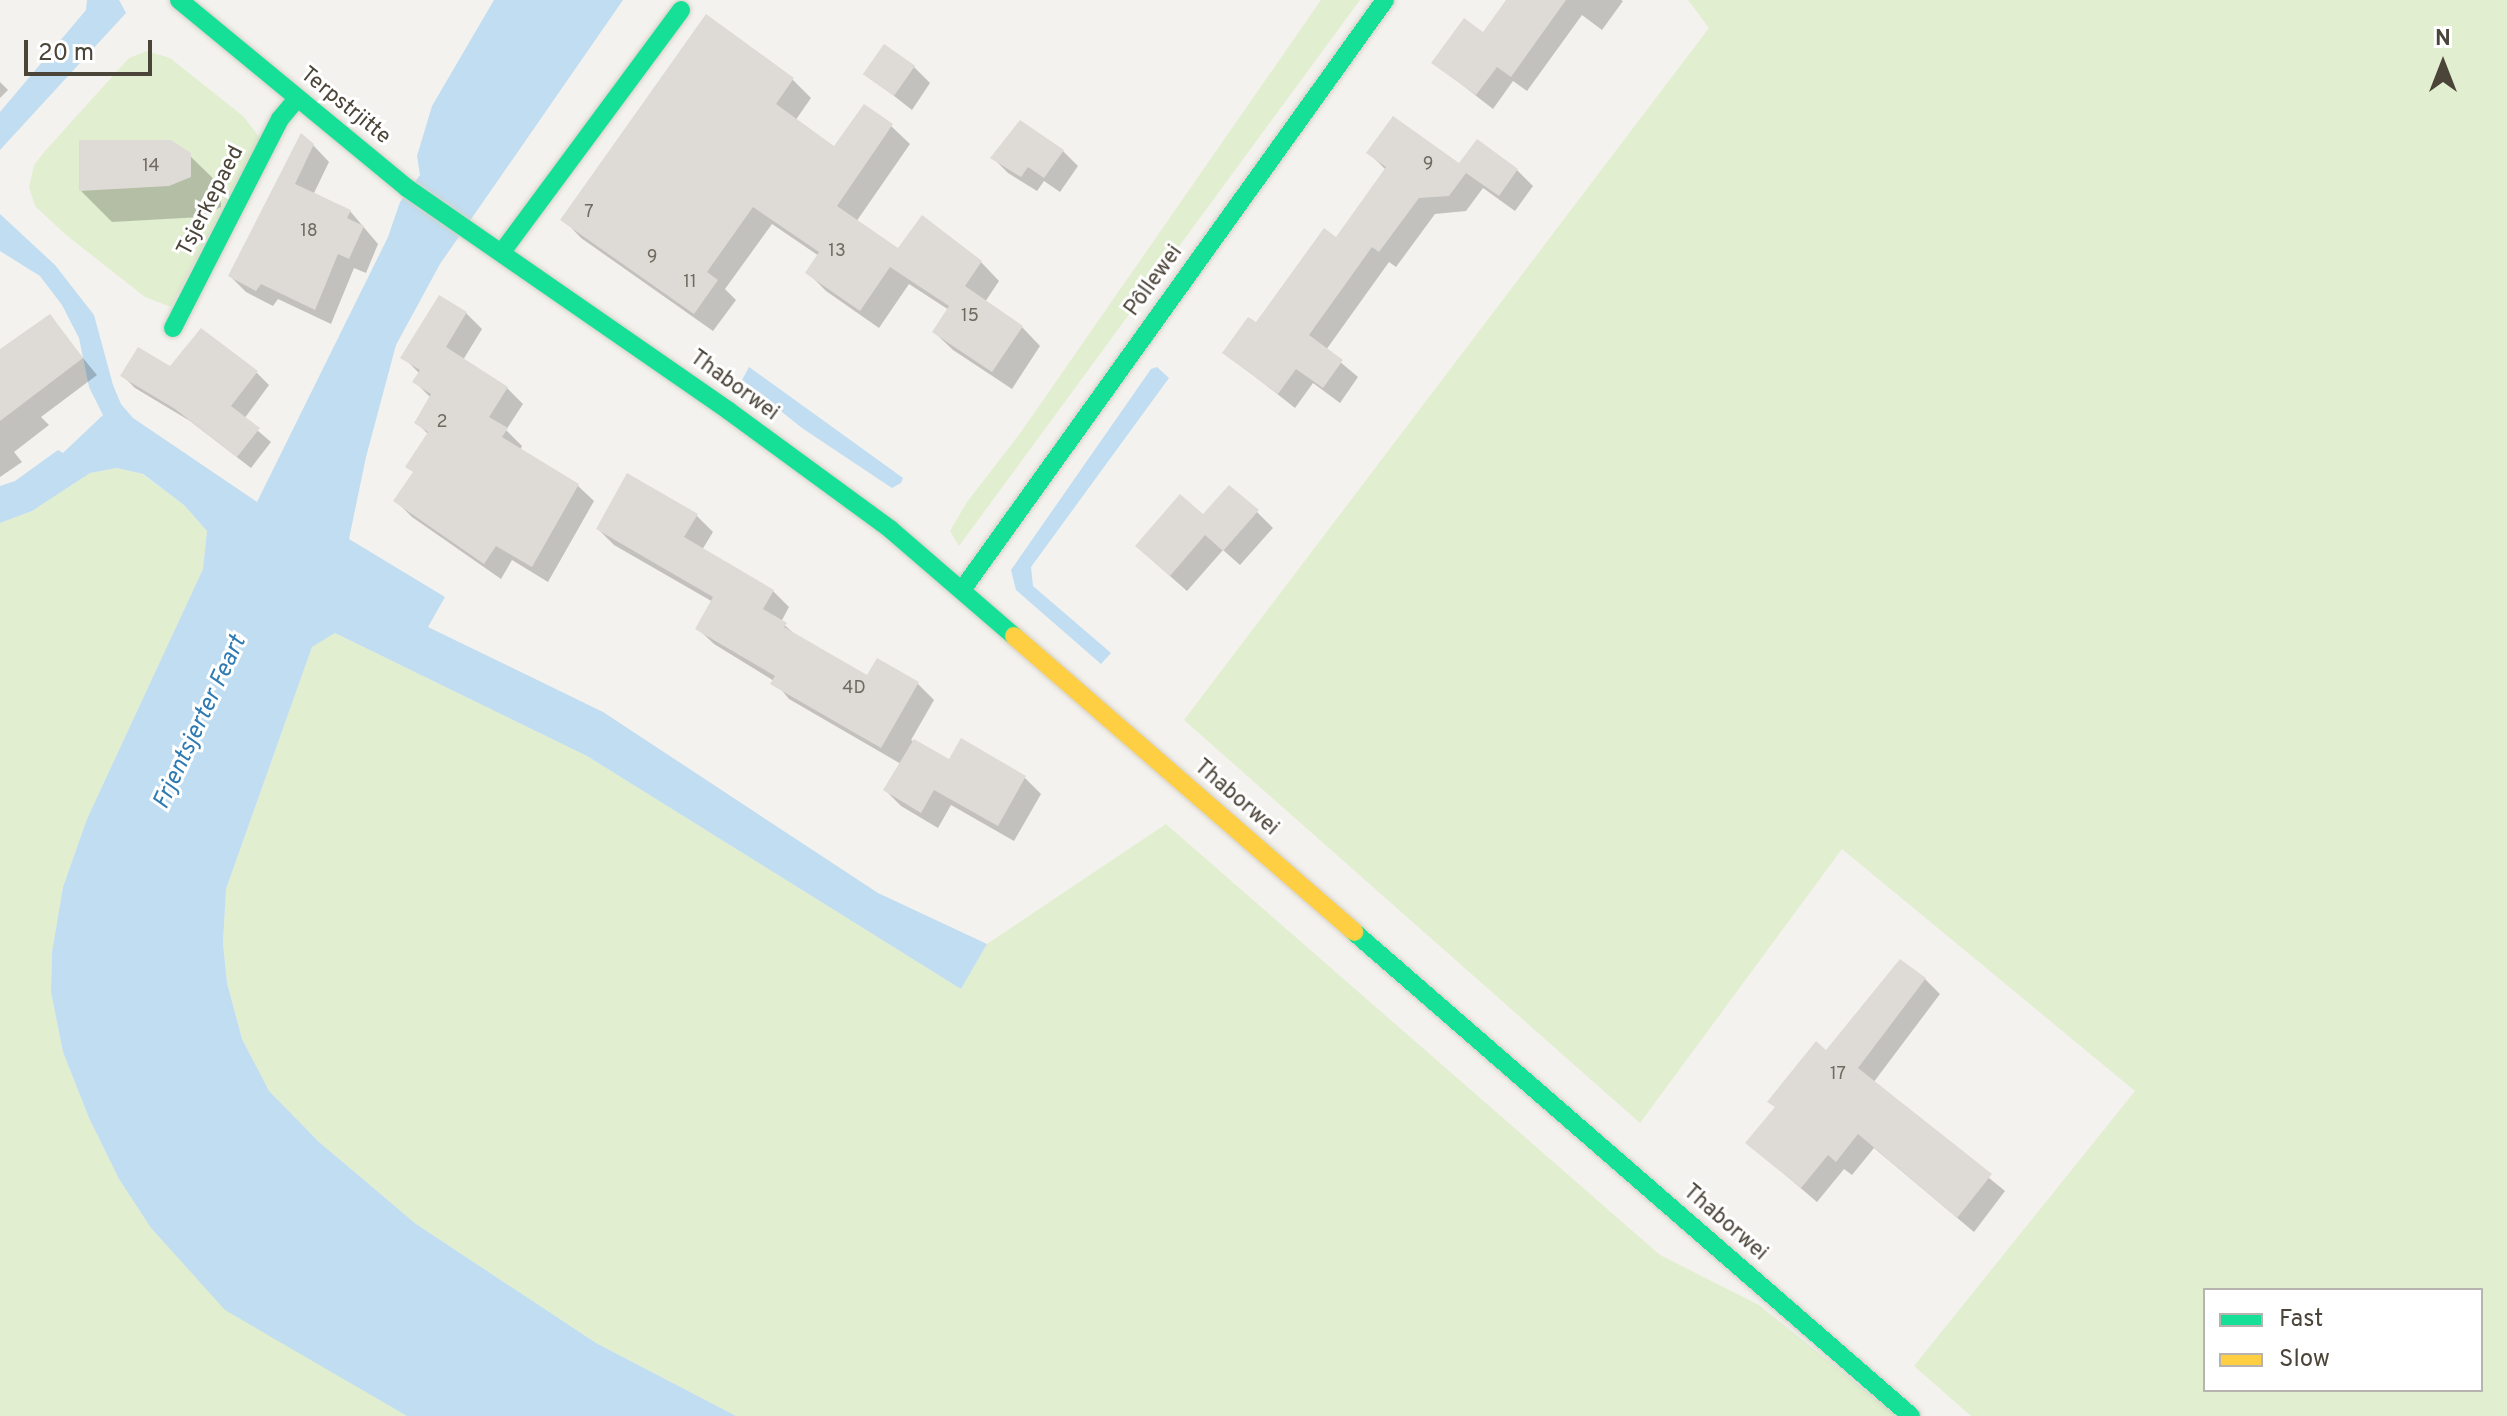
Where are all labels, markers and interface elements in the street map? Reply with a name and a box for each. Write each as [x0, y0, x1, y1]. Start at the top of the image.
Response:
scale bar [28, 24, 156, 74]
north arrow [2403, 24, 2483, 104]
text: N [2435, 26, 2451, 53]
text: 20 m [38, 39, 94, 69]
street label: Terpstrjitte [294, 62, 396, 150]
street label: Tsjerkepaed [172, 142, 250, 260]
house number: 9 [1423, 154, 1433, 176]
house number: 14 [142, 156, 160, 178]
house number: 7 [584, 202, 594, 224]
house number: 18 [300, 221, 318, 243]
street label: Pôllewei [1119, 240, 1189, 322]
house number: 13 [828, 241, 846, 263]
house number: 9 [647, 247, 657, 269]
house number: 11 [683, 272, 697, 294]
house number: 15 [961, 306, 979, 328]
street label: Thaborwei [684, 345, 784, 427]
house number: 2 [436, 412, 448, 434]
water label: Frjentsjerter Feart [148, 632, 254, 814]
house number: 4D [842, 678, 866, 700]
street label: Thaborwei [1188, 754, 1284, 842]
house number: 17 [1830, 1064, 1846, 1086]
street label: Thaborwei [1677, 1179, 1773, 1267]
legend [2203, 1288, 2483, 1392]
text: Fast [2279, 1305, 2323, 1335]
text: Slow [2279, 1345, 2330, 1375]

